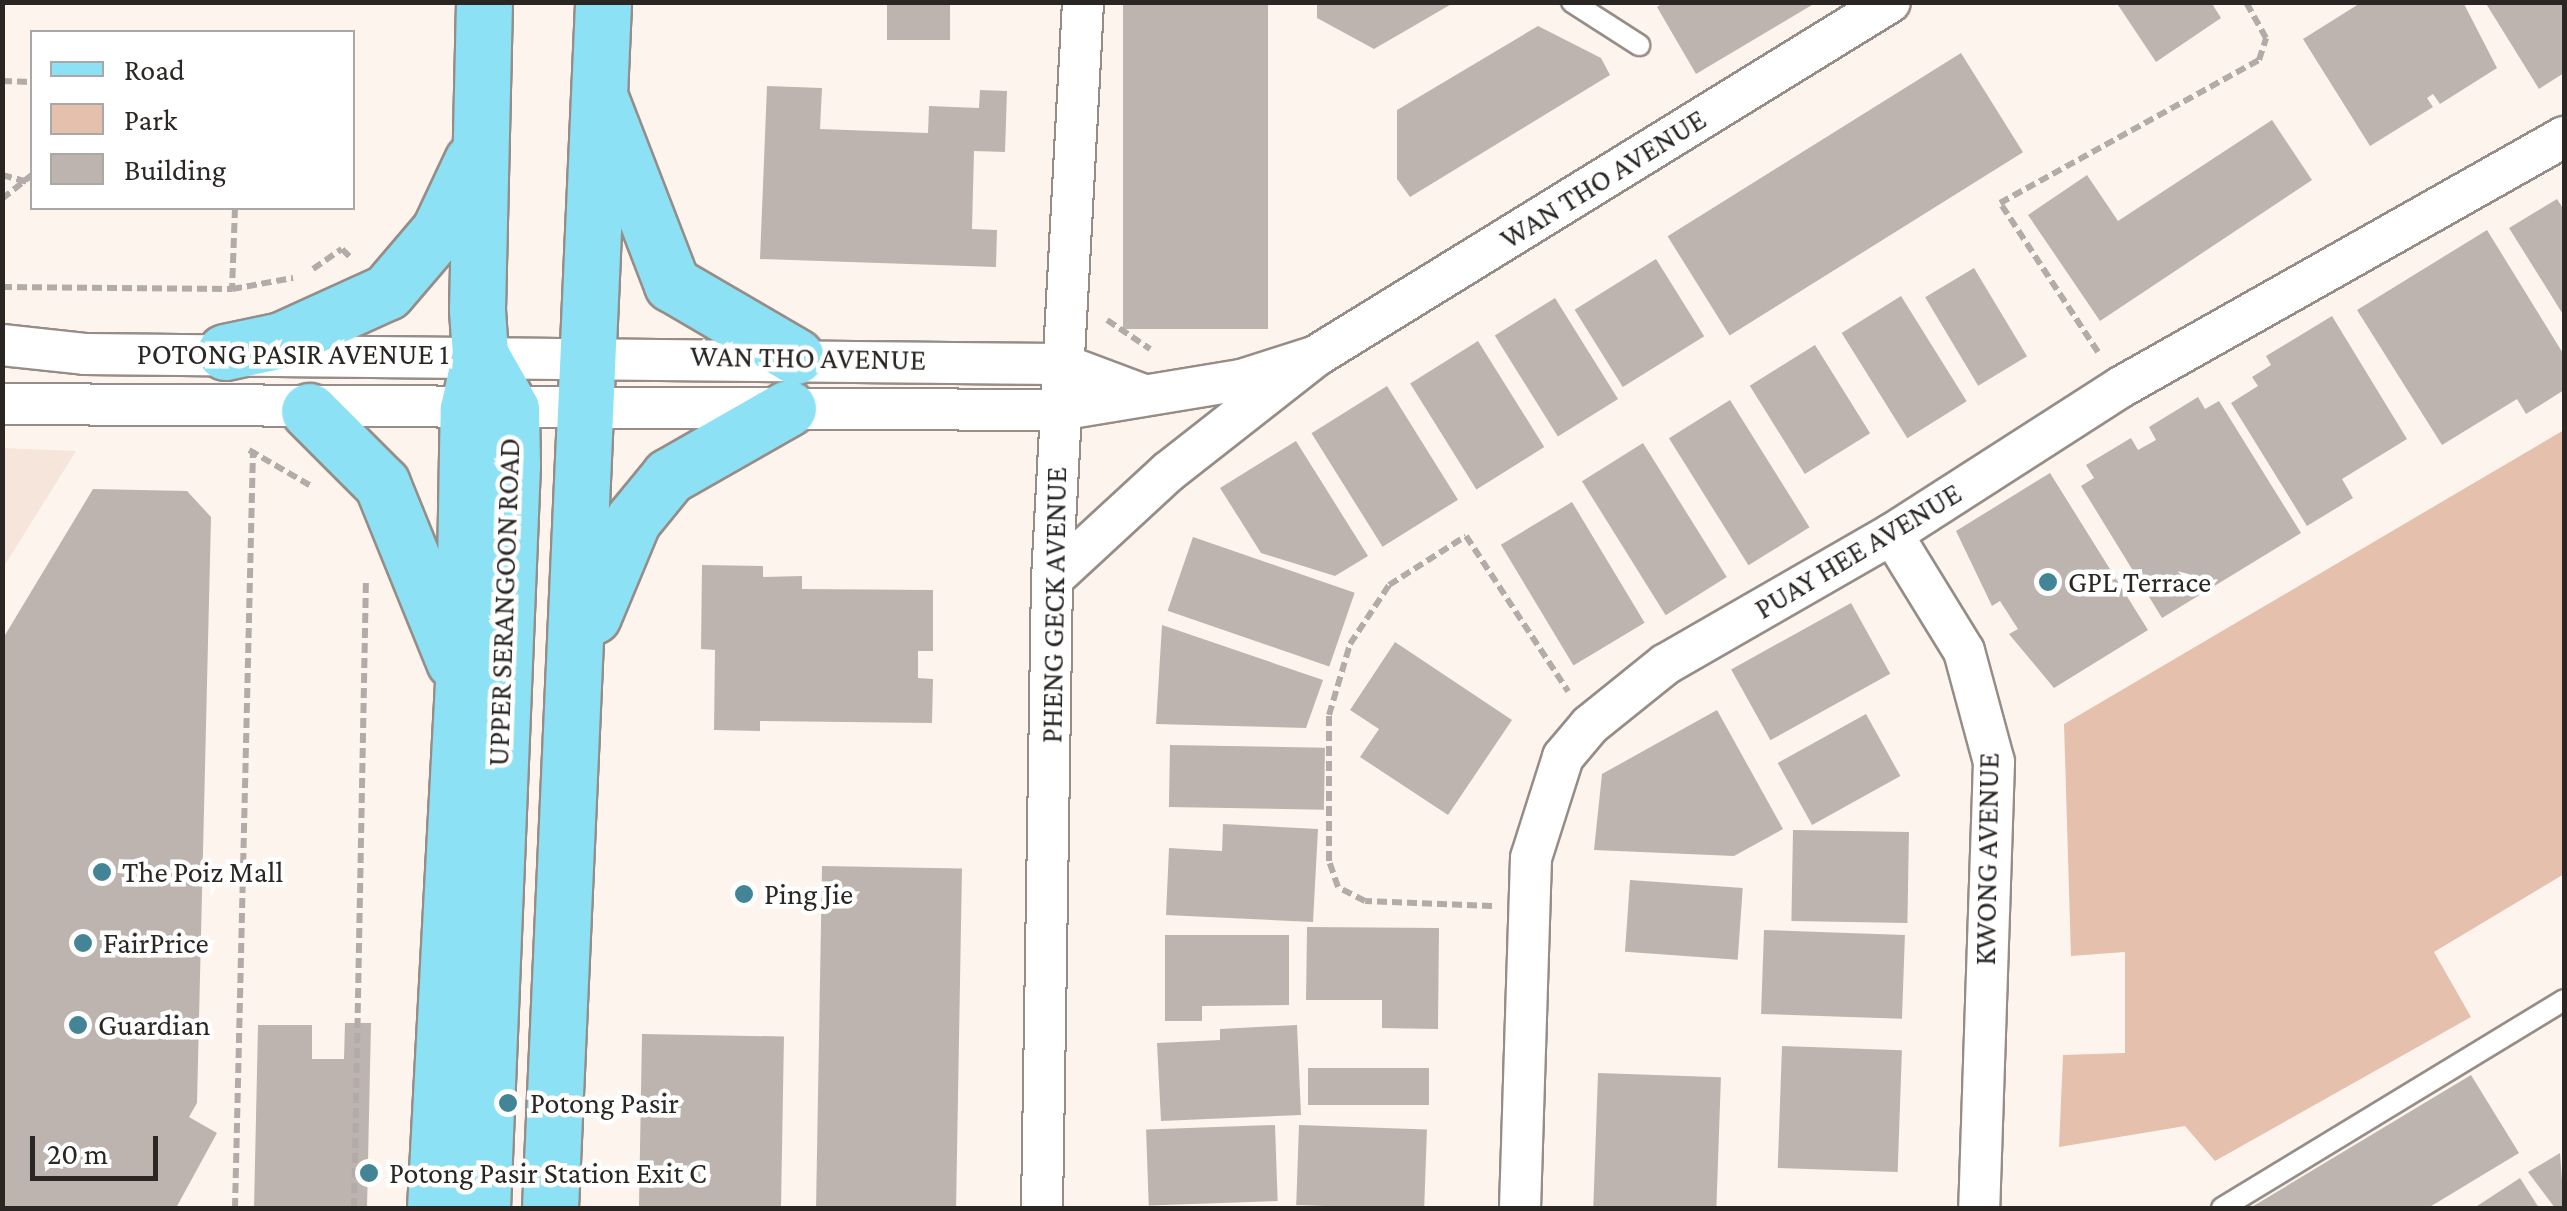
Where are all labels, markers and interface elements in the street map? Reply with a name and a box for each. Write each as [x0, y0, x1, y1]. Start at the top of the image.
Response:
legend [30, 30, 355, 210]
text: Road [124, 53, 185, 86]
street label: WAN THO AVENUE [1493, 101, 1713, 257]
text: Park [124, 103, 177, 136]
text: Building [124, 153, 226, 186]
street label: POTONG PASIR AVENUE 1 [137, 336, 449, 372]
street label: WAN THO AVENUE [690, 338, 926, 378]
street label: UPPER SERANGOON ROAD [480, 437, 528, 767]
street label: PHENG GECK AVENUE [1034, 466, 1074, 744]
street label: PUAY HEE AVENUE [1748, 475, 1968, 627]
place label: GPL Terrace [2068, 564, 2211, 600]
marker: GPL Terrace [2037, 571, 2059, 593]
street label: KWONG AVENUE [1967, 752, 2007, 966]
place label: The Poiz Mall [122, 854, 283, 890]
marker: The Poiz Mall [91, 861, 113, 883]
place label: Ping Jie [764, 876, 853, 912]
marker: Ping Jie [733, 883, 755, 905]
place label: FairPrice [103, 925, 209, 961]
marker: FairPrice [72, 932, 94, 954]
place label: Guardian [98, 1007, 210, 1043]
marker: Guardian [67, 1014, 89, 1036]
place label: Potong Pasir [530, 1085, 679, 1121]
marker: Potong Pasir [495, 1090, 521, 1116]
scale bar [35, 1116, 162, 1178]
text: 20 m [47, 1137, 108, 1170]
place label: Potong Pasir Station Exit C [389, 1155, 707, 1191]
marker: Potong Pasir Station Exit C [358, 1162, 380, 1184]

